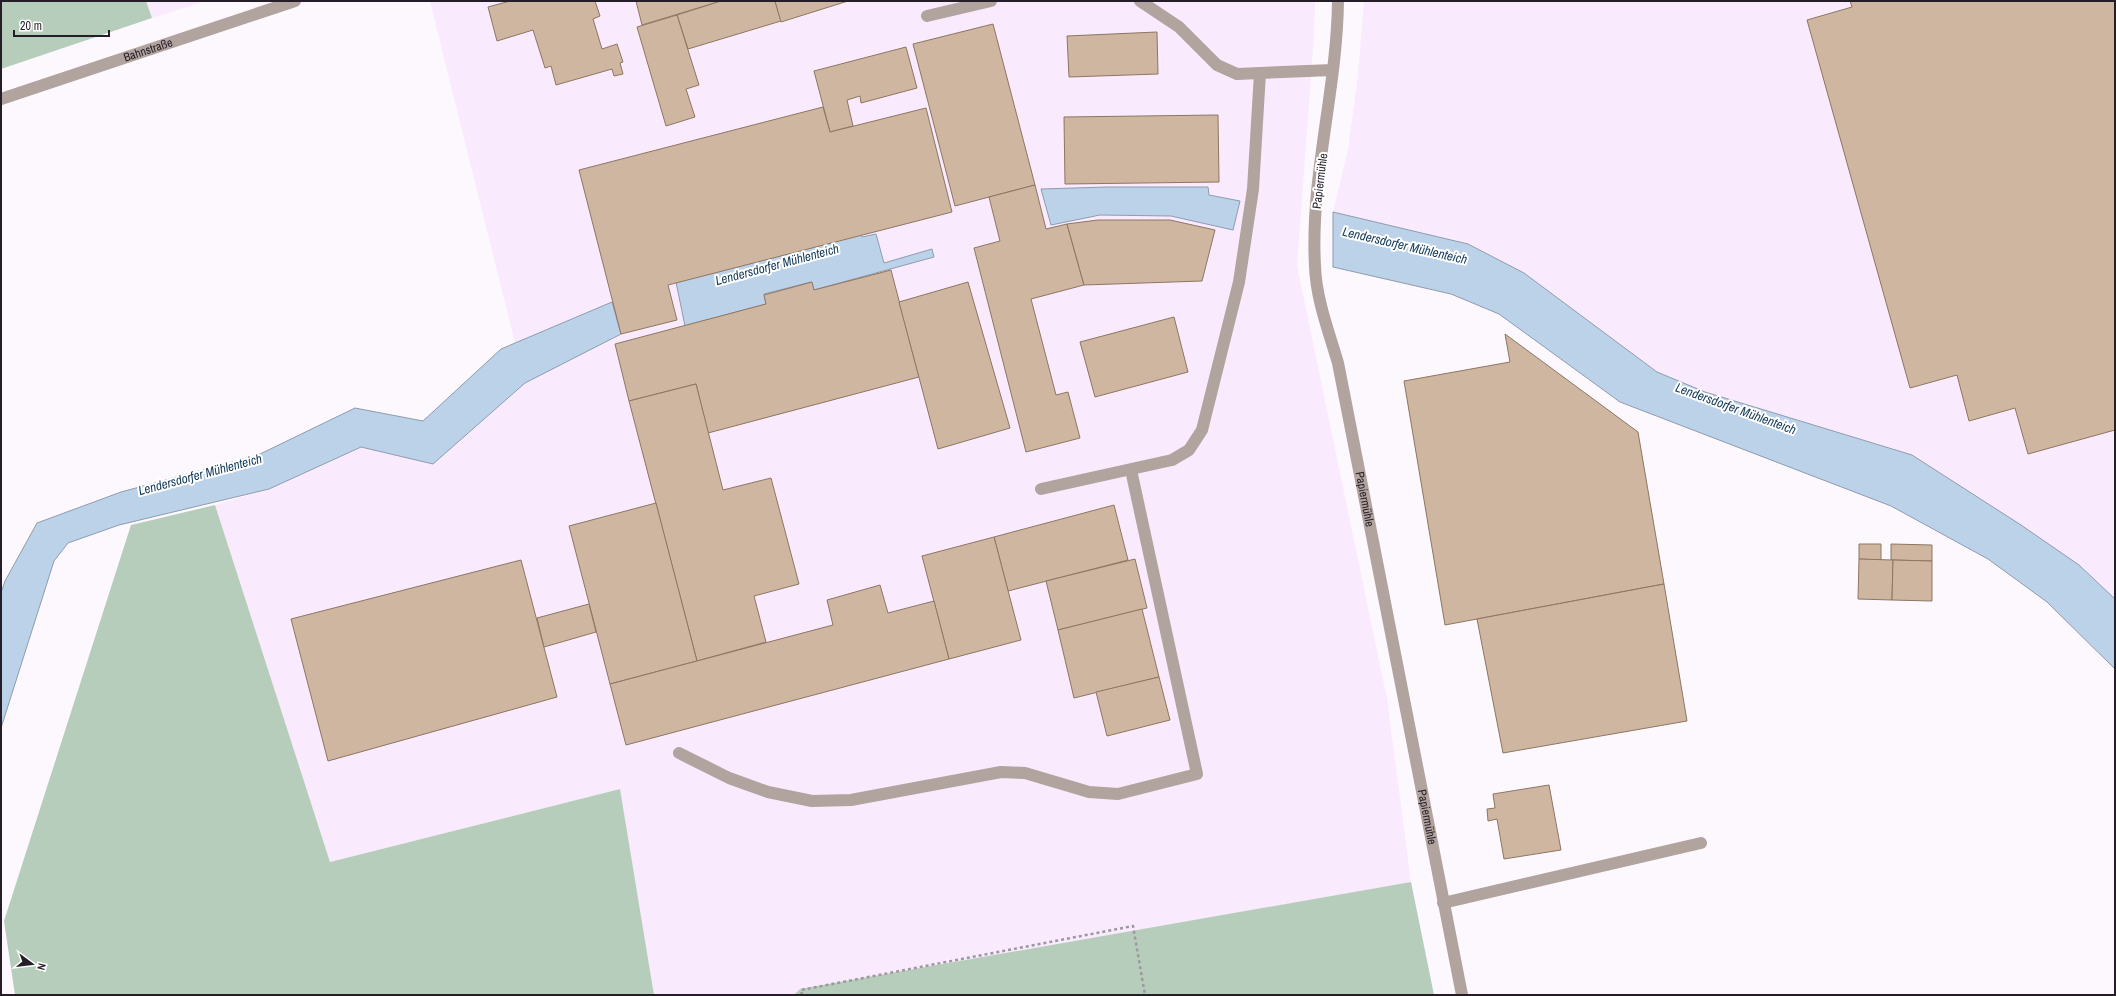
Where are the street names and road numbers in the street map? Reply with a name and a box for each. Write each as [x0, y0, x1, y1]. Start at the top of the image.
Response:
street label: Bahnstraße [121, 34, 175, 66]
street label: Papiermühle [1309, 152, 1331, 210]
street label: Papiermühle [1351, 470, 1378, 528]
street label: Papiermühle [1414, 788, 1440, 846]

